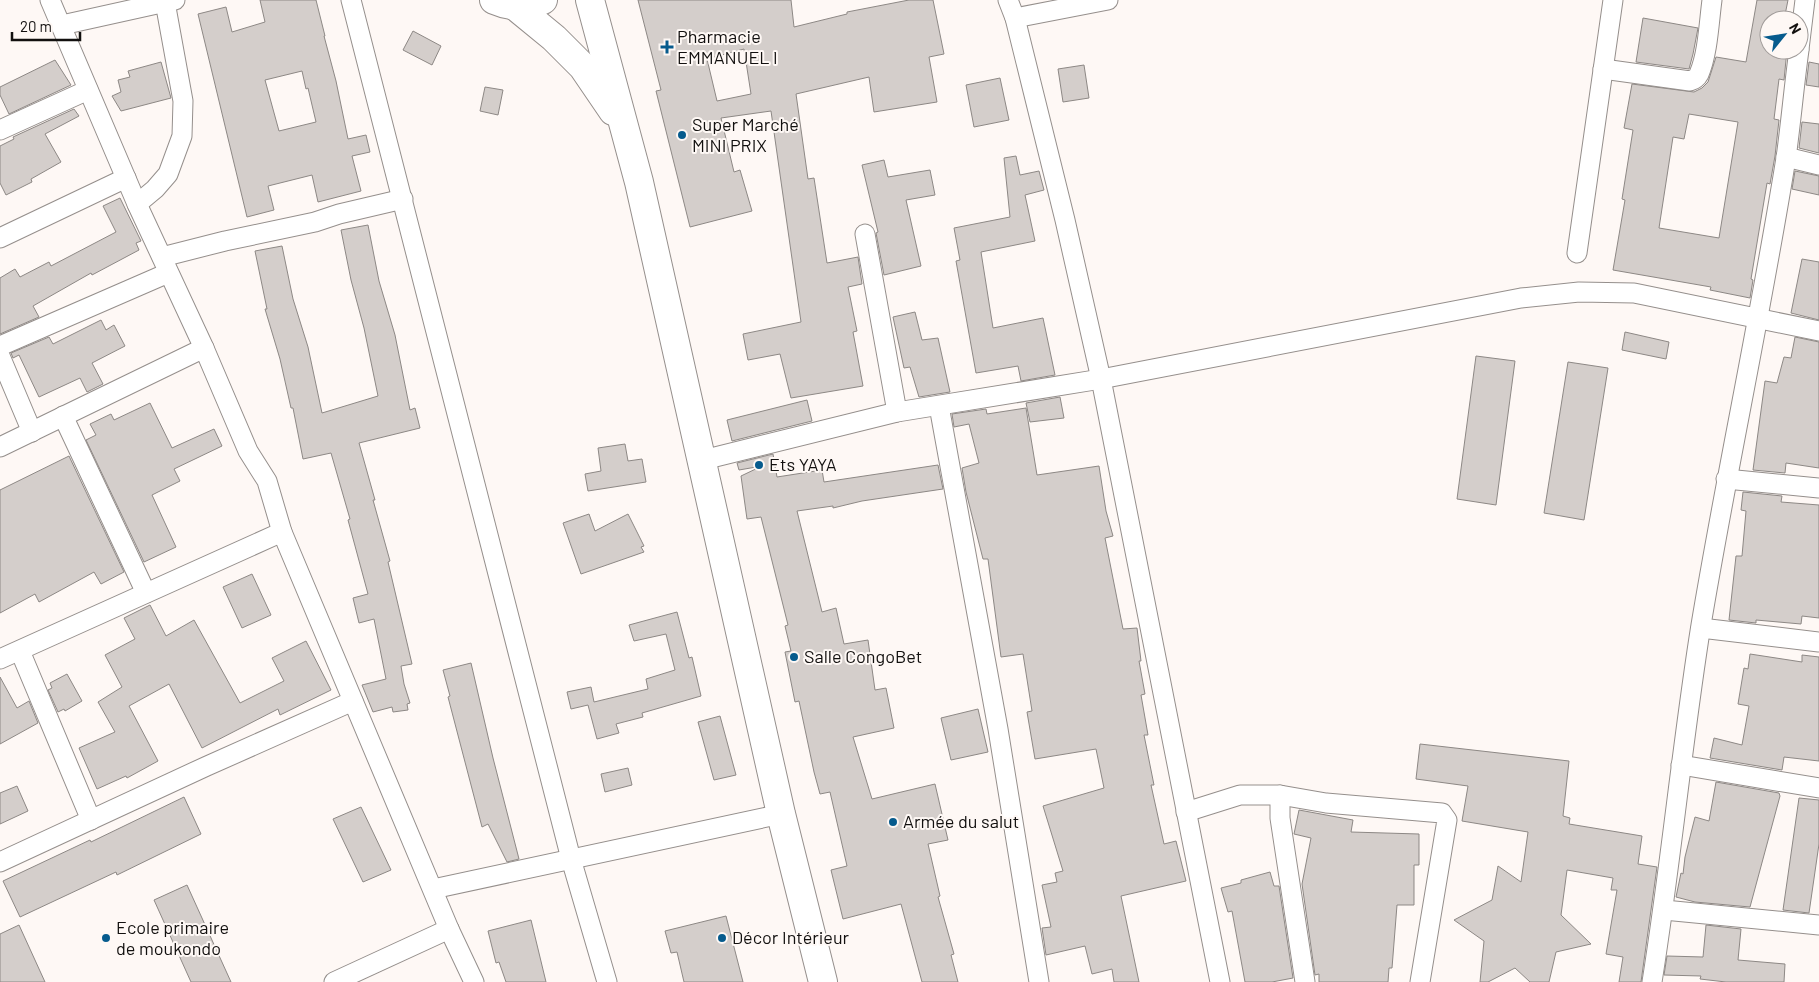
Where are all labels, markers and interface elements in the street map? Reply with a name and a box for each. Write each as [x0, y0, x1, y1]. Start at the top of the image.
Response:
scale bar [12, 10, 80, 42]
north arrow [1759, 10, 1809, 60]
text: 20 m [20, 17, 52, 35]
text: N [1786, 20, 1805, 37]
place label: Pharmacie EMMANUEL I [677, 25, 778, 68]
marker: Pharmacie EMMANUEL I [661, 41, 673, 53]
place label: Super Marché MINI PRIX [692, 113, 799, 156]
marker: Super Marché MINI PRIX [676, 129, 688, 141]
place label: Ets YAYA [769, 453, 837, 475]
marker: Ets YAYA [753, 459, 765, 471]
place label: Salle CongoBet [804, 645, 922, 667]
marker: Salle CongoBet [788, 651, 800, 663]
place label: Armée du salut [903, 810, 1019, 832]
marker: Armée du salut [887, 816, 899, 828]
place label: Ecole primaire de moukondo [116, 916, 229, 959]
place label: Décor Intérieur [732, 926, 850, 948]
marker: Ecole primaire de moukondo [100, 932, 112, 944]
marker: Décor Intérieur [716, 932, 728, 944]

